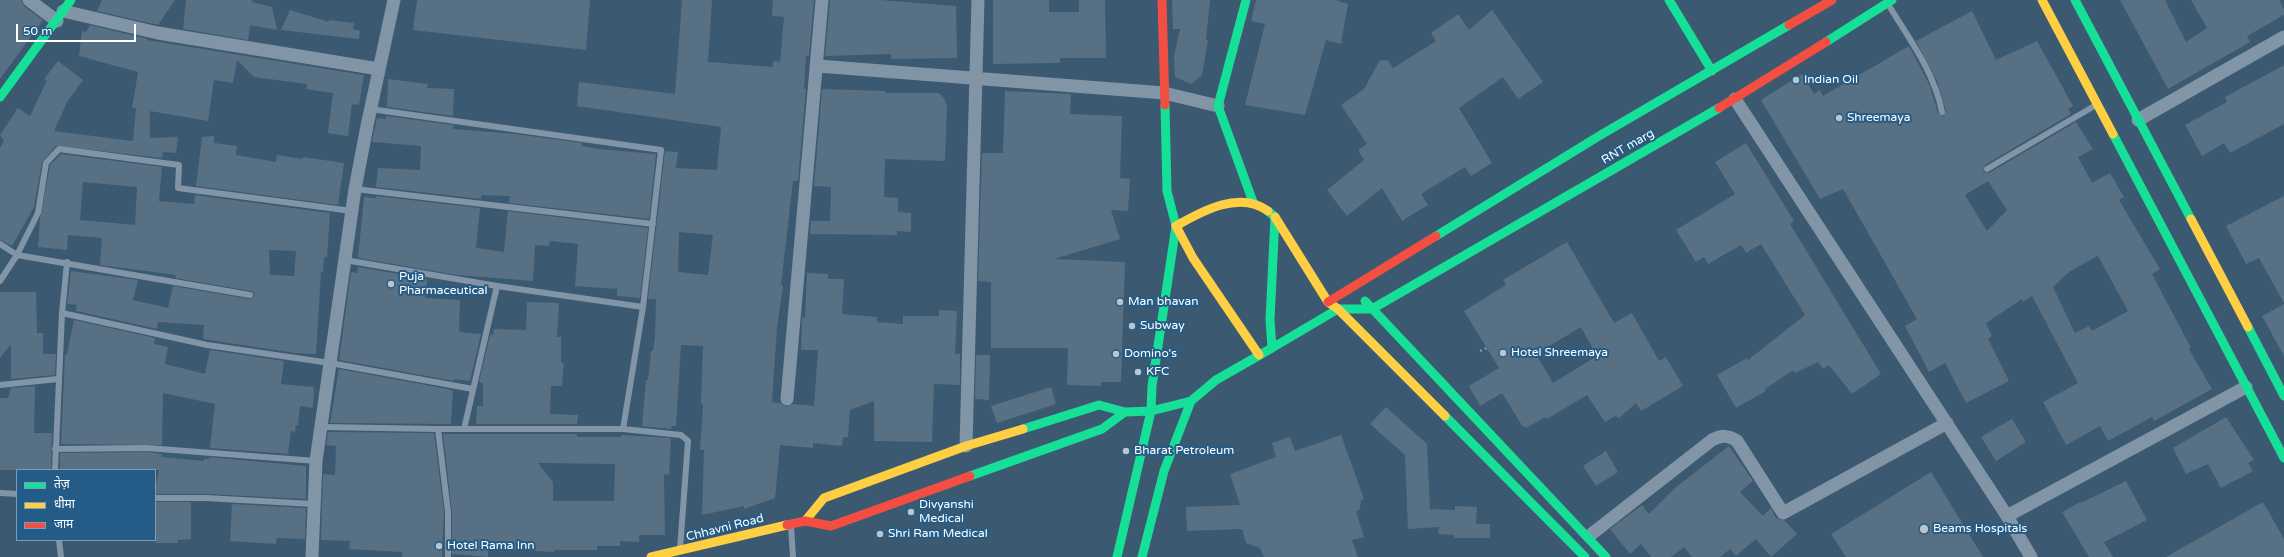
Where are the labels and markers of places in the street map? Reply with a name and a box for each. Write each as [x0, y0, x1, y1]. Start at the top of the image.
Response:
place label: Indian Oil [1804, 73, 1858, 87]
marker: Indian Oil [1791, 75, 1801, 85]
place label: Shreemaya [1847, 111, 1910, 125]
marker: Shreemaya [1834, 113, 1844, 123]
place label: Puja Pharmaceutical [399, 270, 488, 298]
marker: Puja Pharmaceutical [386, 279, 396, 289]
place label: Man bhavan [1128, 295, 1199, 309]
marker: Man bhavan [1115, 297, 1125, 307]
place label: Subway [1140, 319, 1185, 333]
marker: Subway [1127, 321, 1137, 331]
place label: Hotel Shreemaya [1511, 346, 1608, 360]
place label: Domino's [1124, 347, 1177, 361]
marker: Hotel Shreemaya [1498, 348, 1508, 358]
marker: Domino's [1111, 349, 1121, 359]
place label: KFC [1146, 365, 1169, 379]
marker: KFC [1133, 367, 1143, 377]
place label: Bharat Petroleum [1134, 444, 1234, 458]
marker: Bharat Petroleum [1121, 446, 1131, 456]
place label: Divyanshi Medical [919, 498, 974, 526]
marker: Divyanshi Medical [906, 507, 916, 517]
place label: Beams Hospitals [1933, 522, 2027, 536]
marker: Beams Hospitals [1918, 523, 1930, 535]
place label: Shri Ram Medical [888, 527, 988, 541]
marker: Shri Ram Medical [875, 529, 885, 539]
place label: Hotel Rama Inn [447, 539, 535, 553]
marker: Hotel Rama Inn [434, 541, 444, 551]

